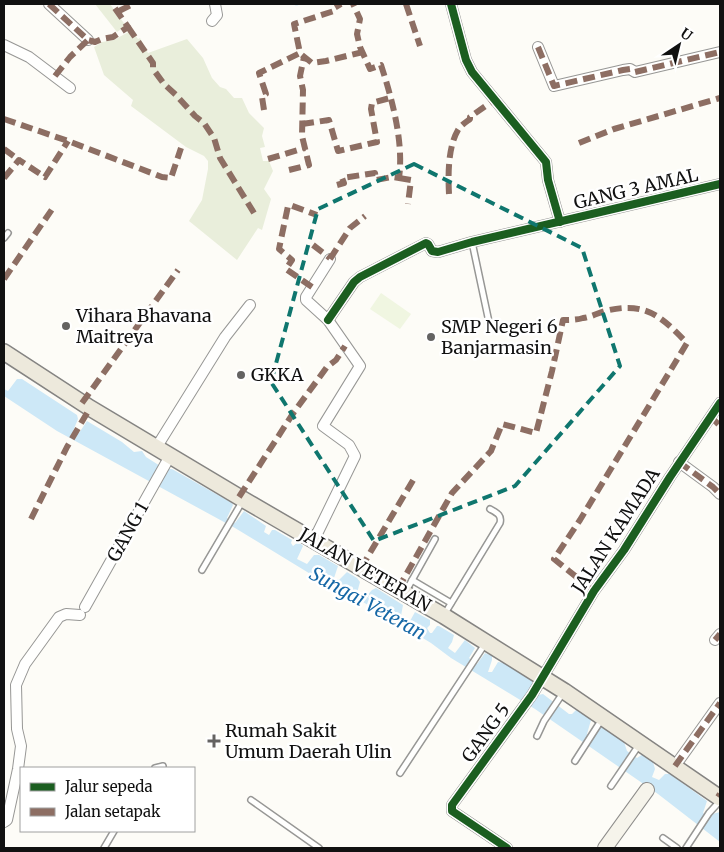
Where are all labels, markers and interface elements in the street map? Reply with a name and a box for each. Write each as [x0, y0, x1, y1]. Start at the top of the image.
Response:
north arrow [654, 20, 704, 70]
text: U [677, 24, 696, 45]
street label: GANG 3 AMAL [571, 163, 700, 214]
place label: Vihara Bhavana Maitreya [75, 304, 212, 348]
place label: SMP Negeri 6 Banjarmasin [441, 315, 558, 359]
marker: Vihara Bhavana Maitreya [60, 320, 72, 332]
marker: SMP Negeri 6 Banjarmasin [425, 331, 437, 343]
place label: GKKA [251, 363, 304, 386]
marker: GKKA [235, 369, 247, 381]
street label: JALAN KAMADA [566, 463, 665, 599]
street label: GANG 1 [102, 498, 153, 566]
street label: JALAN VETERAN [294, 522, 435, 617]
water label: Sungai Veteran [306, 561, 430, 645]
street label: GANG 5 [456, 699, 515, 767]
place label: Rumah Sakit Umum Daerah Ulin [225, 719, 392, 763]
marker: Rumah Sakit Umum Daerah Ulin [207, 734, 221, 748]
legend [20, 767, 195, 832]
text: Jalur sepeda [64, 777, 152, 796]
text: Jalan setapak [64, 802, 161, 821]

